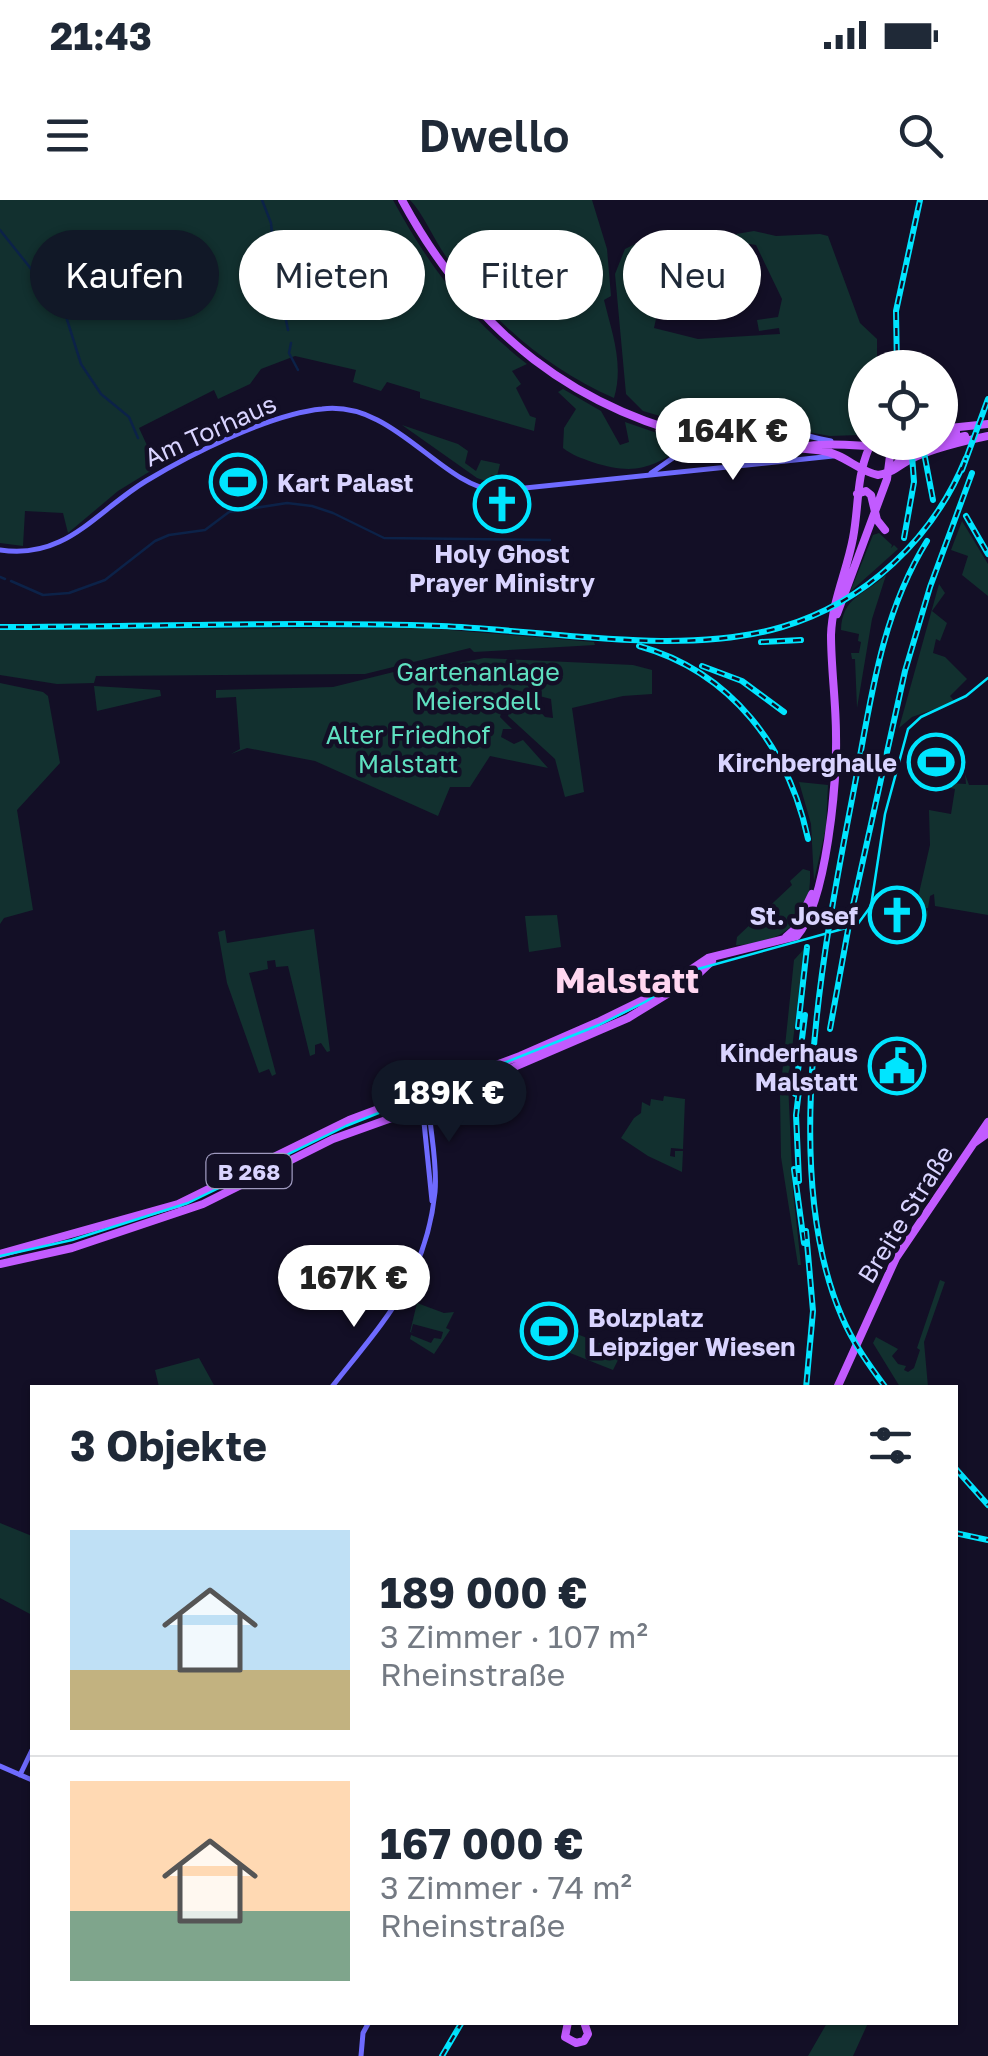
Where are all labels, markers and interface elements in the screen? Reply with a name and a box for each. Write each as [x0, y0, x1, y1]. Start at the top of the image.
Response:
text: 21:43 [50, 13, 152, 58]
icon: menu [40, 108, 95, 163]
text: Dwello [418, 108, 570, 162]
icon: search [893, 108, 948, 163]
chip: Kaufen [30, 230, 219, 320]
chip: Mieten [239, 230, 425, 320]
chip: Filter [445, 230, 603, 320]
chip: Neu [623, 230, 761, 320]
map controls [848, 350, 958, 460]
button: locate [848, 350, 958, 460]
street label: Am Torhaus [139, 387, 281, 473]
pin: 164K € [652, 398, 814, 483]
text: 164K € [678, 411, 788, 449]
sports icon: Kart Palast [208, 452, 268, 512]
place label: Kart Palast [277, 467, 414, 498]
church icon: Holy Ghost Prayer Ministry [472, 474, 532, 534]
place label: Holy Ghost Prayer Ministry [409, 538, 595, 598]
park label: Gartenanlage Meiersdell [396, 656, 560, 716]
park label: Alter Friedhof Malstatt [326, 719, 490, 779]
sports icon: Kirchberghalle [906, 732, 966, 792]
place label: Kirchberghalle [717, 747, 897, 778]
church icon: St. Josef [867, 885, 927, 945]
place label: St. Josef [750, 900, 858, 931]
district label: Malstatt [555, 959, 699, 1001]
public building icon: Kinderhaus Malstatt [867, 1036, 927, 1096]
place label: Kinderhaus Malstatt [720, 1037, 858, 1097]
pin: 189K € [368, 1060, 530, 1145]
text: 189K € [393, 1073, 505, 1111]
street label: Breite Straße [850, 1139, 960, 1289]
road number: B 268 [206, 1154, 292, 1188]
pin: 167K € [273, 1245, 435, 1330]
text: 167K € [300, 1258, 408, 1296]
sports icon: Bolzplatz Leipziger Wiesen [519, 1301, 579, 1361]
place label: Bolzplatz Leipziger Wiesen [588, 1302, 795, 1362]
icon: filters [863, 1418, 918, 1473]
text: 3 Objekte [70, 1420, 267, 1470]
text: 189 000 € [380, 1567, 588, 1617]
icon: home [150, 1570, 270, 1690]
text: 3 Zimmer · 107 m² [380, 1617, 648, 1655]
text: Rheinstraße [380, 1655, 565, 1693]
text: 167 000 € [380, 1818, 584, 1868]
icon: home [150, 1821, 270, 1941]
text: 3 Zimmer · 74 m² [380, 1868, 632, 1906]
text: Rheinstraße [380, 1906, 565, 1944]

